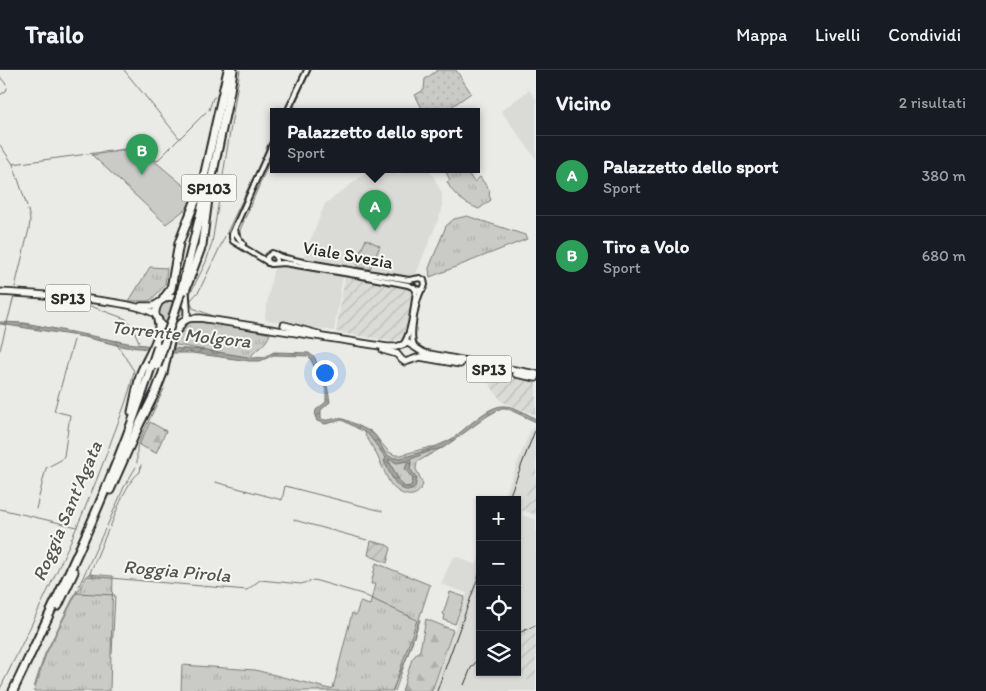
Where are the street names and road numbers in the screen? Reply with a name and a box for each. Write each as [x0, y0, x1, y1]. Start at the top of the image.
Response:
road number: SP103 [182, 175, 236, 202]
street label: Viale Svezia [301, 236, 395, 274]
road number: SP13 [46, 284, 90, 312]
road number: SP13 [466, 356, 512, 382]

